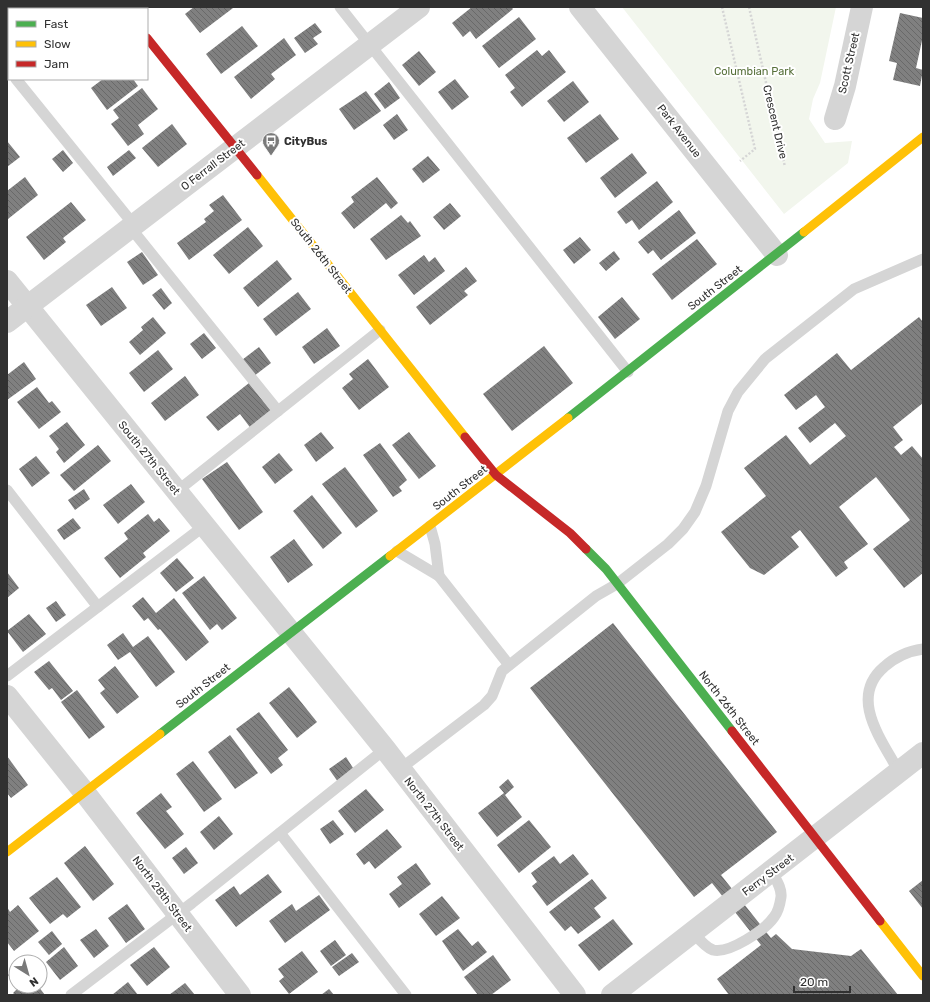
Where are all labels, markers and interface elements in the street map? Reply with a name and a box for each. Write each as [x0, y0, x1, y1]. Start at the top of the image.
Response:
legend [8, 8, 148, 80]
text: Fast [44, 17, 68, 31]
street label: Scott Street [836, 31, 862, 95]
text: Slow [44, 37, 71, 51]
text: Jam [44, 57, 69, 71]
park label: Columbian Park [714, 65, 794, 78]
street label: Crescent Drive [760, 84, 790, 160]
street label: Park Avenue [654, 102, 704, 160]
bus stop icon: CityBus [261, 131, 281, 156]
place label: CityBus [284, 135, 327, 148]
street label: O Ferrall Street [178, 136, 248, 193]
street label: South 26th Street [288, 216, 355, 297]
street label: South Street [685, 262, 745, 313]
street label: South 27th Street [115, 419, 183, 498]
street label: South Street [430, 462, 490, 513]
street label: South Street [173, 660, 233, 711]
street label: North 26th Street [696, 668, 762, 748]
street label: North 27th Street [401, 775, 467, 854]
street label: Ferry Street [740, 851, 797, 899]
street label: North 28th Street [129, 854, 195, 935]
north arrow [8, 954, 48, 994]
scale bar [794, 968, 850, 994]
text: N [27, 974, 41, 989]
text: 20 m [800, 975, 828, 989]

